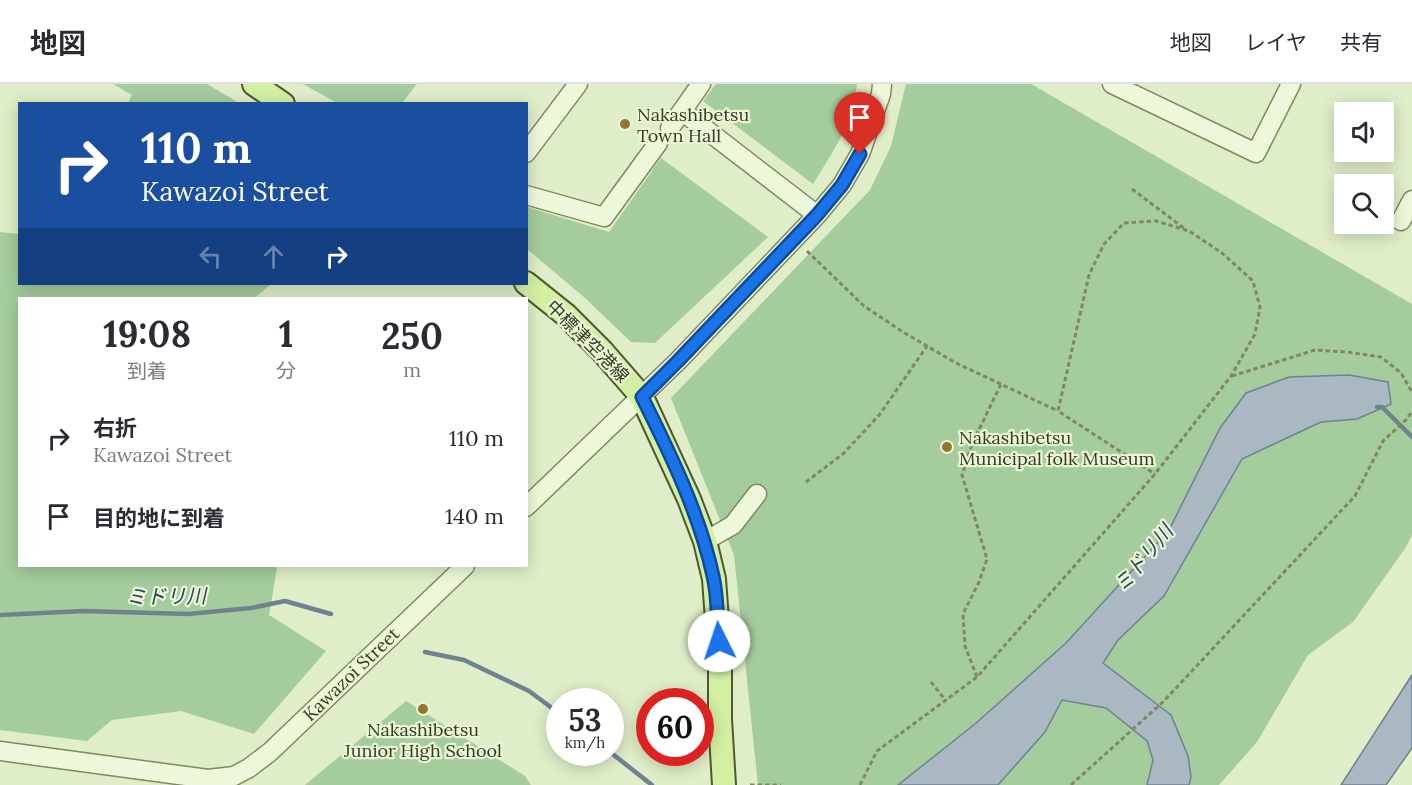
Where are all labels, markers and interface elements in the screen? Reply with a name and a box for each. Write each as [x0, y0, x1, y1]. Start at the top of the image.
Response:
text: 地図 [30, 25, 86, 61]
text: 地図 [1170, 29, 1212, 56]
text: レイヤ [1245, 29, 1307, 56]
text: 共有 [1340, 29, 1382, 56]
pin [834, 92, 885, 154]
icon: arrive [843, 101, 876, 134]
map controls [1334, 102, 1394, 234]
button: sound [1334, 102, 1394, 162]
place label: Nakashibetsu Town Hall [637, 103, 749, 147]
marker: Nakashibetsu Town Hall [618, 117, 632, 131]
text: 110 m [141, 121, 252, 175]
icon: right [42, 126, 120, 204]
text: Kawazoi Street [141, 174, 329, 208]
button: search [1334, 174, 1394, 234]
icon: left [194, 240, 227, 273]
icon: ahead [257, 240, 290, 273]
icon: right [320, 240, 353, 273]
street label: 中標津空港線 [542, 295, 634, 387]
text: 19:08 [103, 311, 191, 357]
text: 1 [279, 311, 293, 357]
text: 250 [381, 313, 443, 359]
text: m [403, 357, 421, 382]
text: 到着 [127, 358, 167, 383]
text: 分 [276, 358, 296, 383]
text: 右折 [93, 414, 137, 442]
icon: right [42, 422, 75, 455]
text: 110 m [449, 424, 504, 452]
place label: Nakashibetsu Municipal folk Museum [959, 426, 1155, 470]
marker: Nakashibetsu Municipal folk Museum [940, 440, 954, 454]
text: Kawazoi Street [93, 442, 232, 467]
icon: arrive [42, 500, 75, 533]
text: 140 m [445, 502, 504, 530]
text: 目的地に到着 [93, 504, 225, 532]
water label: ミドリ川 [1108, 517, 1179, 597]
water label: ミドリ川 [126, 583, 208, 609]
position arrow [687, 609, 751, 673]
street label: Kawazoi Street [298, 622, 404, 726]
speed limit sign: 60 [636, 688, 714, 766]
text: 53 [568, 701, 601, 739]
marker: Nakashibetsu Junior High School [416, 702, 430, 716]
place label: Nakashibetsu Junior High School [343, 718, 502, 762]
text: km/h [565, 733, 605, 752]

